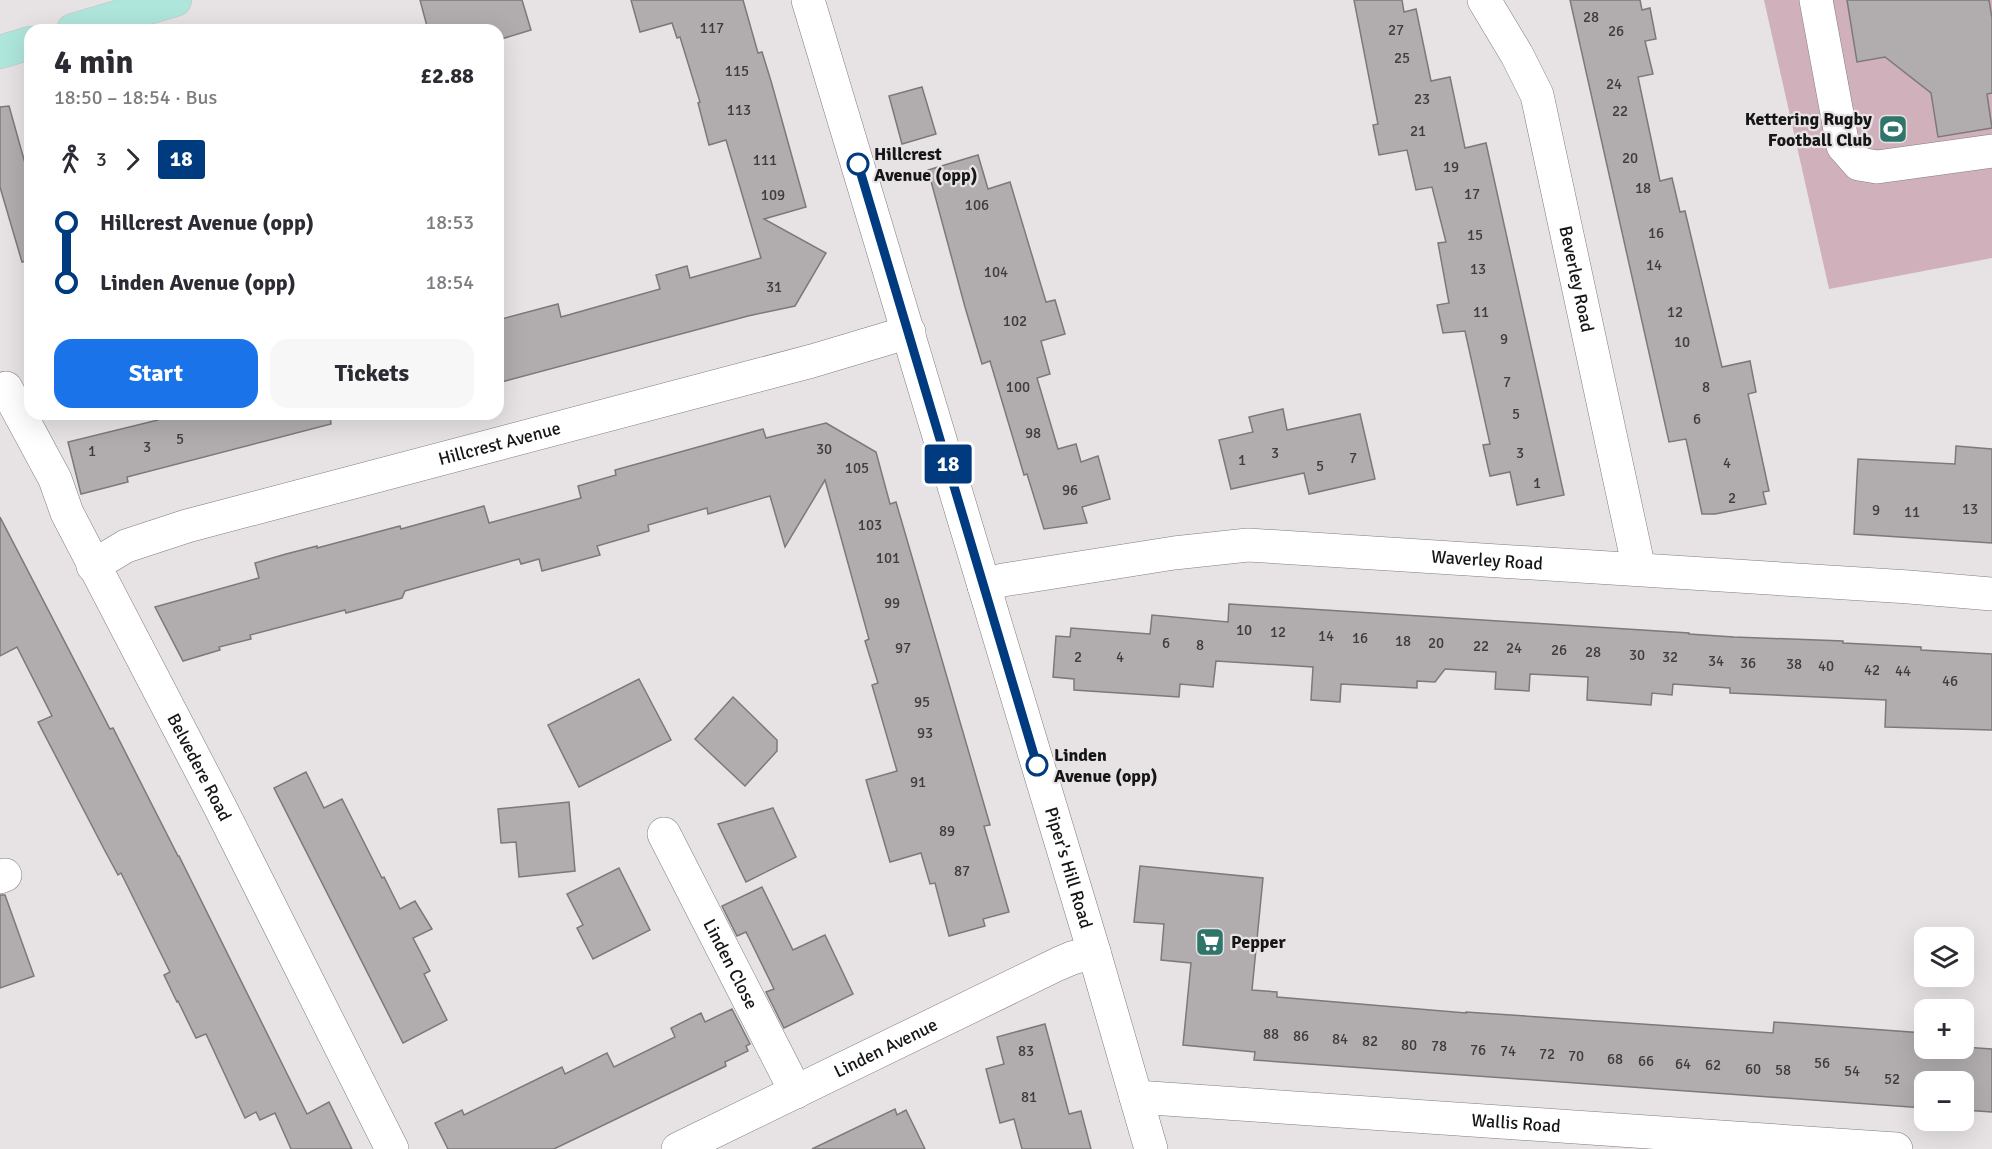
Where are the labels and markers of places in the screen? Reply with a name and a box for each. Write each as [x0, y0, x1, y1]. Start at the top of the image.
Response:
place label: Kettering Rugby Football Club [1745, 108, 1872, 151]
sports icon: Kettering Rugby Football Club [1877, 113, 1909, 145]
place label: Hillcrest Avenue (opp) [874, 143, 977, 186]
marker: Hillcrest Avenue (opp) [847, 153, 869, 175]
place label: Linden Avenue (opp) [1054, 744, 1157, 787]
marker: Linden Avenue (opp) [1026, 754, 1048, 776]
supermarket icon: Pepper [1194, 926, 1226, 958]
place label: Pepper [1231, 931, 1286, 953]

